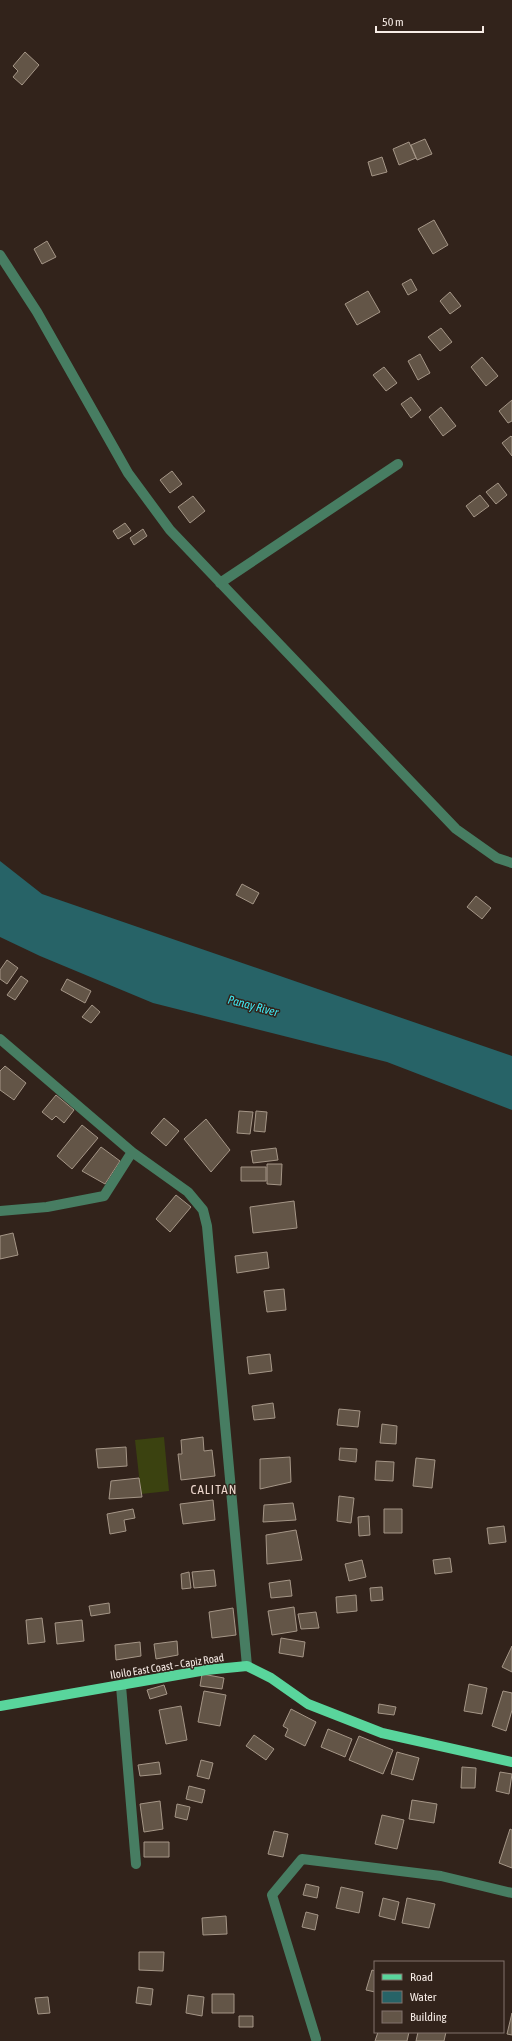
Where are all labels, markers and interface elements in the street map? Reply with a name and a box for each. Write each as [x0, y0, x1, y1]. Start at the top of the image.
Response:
scale bar [376, 8, 483, 34]
text: 50 m [382, 15, 404, 29]
water label: Panay River [226, 993, 280, 1020]
district label: CALITAN [191, 1482, 237, 1497]
street label: Iloilo East Coast – Capiz Road [109, 1651, 225, 1681]
legend [374, 1961, 504, 2033]
text: Road [410, 1970, 433, 1984]
text: Water [410, 1990, 437, 2004]
text: Building [410, 2010, 448, 2024]

